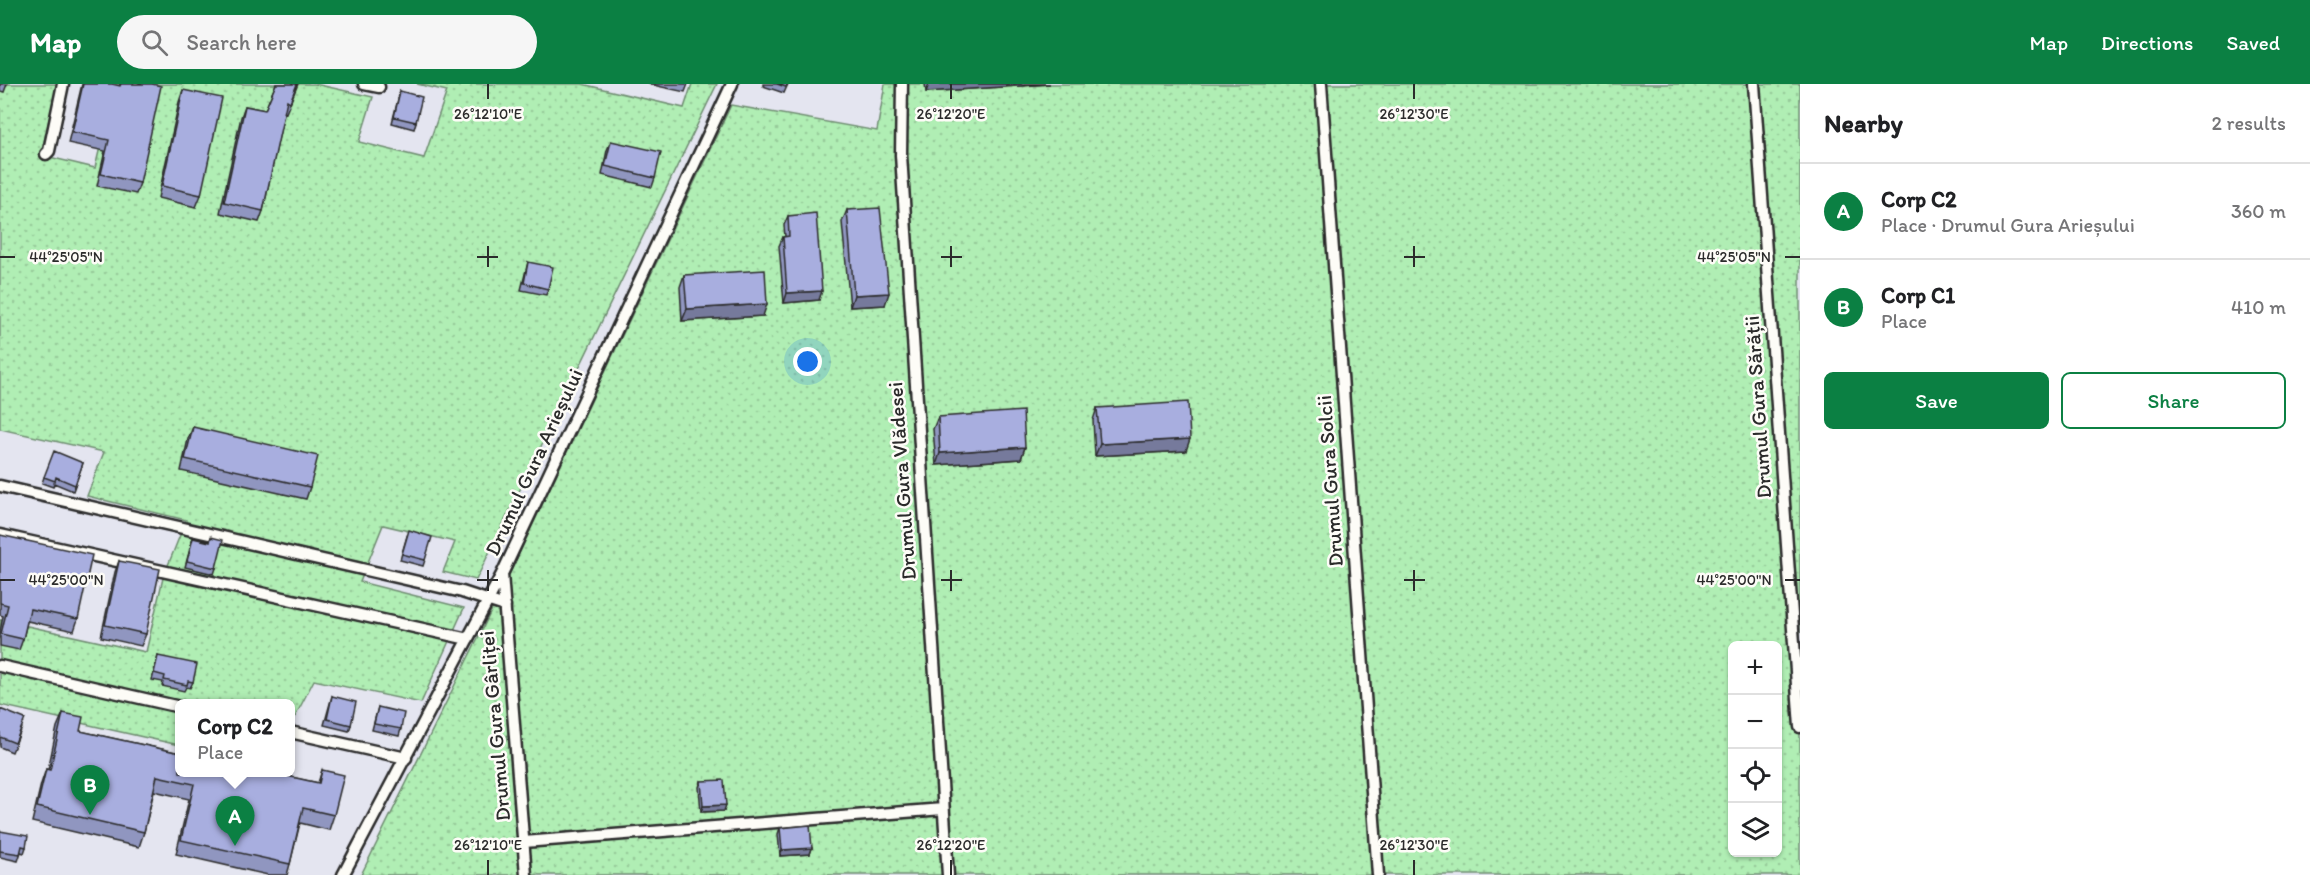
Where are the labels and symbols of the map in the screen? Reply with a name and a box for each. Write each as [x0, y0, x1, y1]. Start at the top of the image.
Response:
text: 26°12'10"E [454, 105, 522, 123]
text: 26°12'20"E [917, 105, 985, 123]
text: 26°12'30"E [1379, 105, 1449, 123]
text: 44°25'05"N [29, 248, 103, 266]
text: 44°25'05"N [1697, 248, 1771, 266]
street label: Drumul Gura Sărății [1739, 315, 1776, 499]
your location [793, 347, 822, 376]
street label: Drumul Gura Arieșului [479, 364, 588, 559]
street label: Drumul Gura Vlădesei [882, 381, 921, 581]
street label: Drumul Gura Solcii [1311, 394, 1348, 568]
text: 44°25'00"N [28, 571, 104, 589]
text: 44°25'00"N [1696, 571, 1772, 589]
street label: Drumul Gura Gârliței [474, 630, 515, 822]
pin: B [70, 766, 110, 815]
pin: A [216, 796, 254, 846]
text: 26°12'10"E [454, 836, 522, 854]
text: 26°12'20"E [917, 836, 985, 854]
text: 26°12'30"E [1379, 836, 1449, 854]

